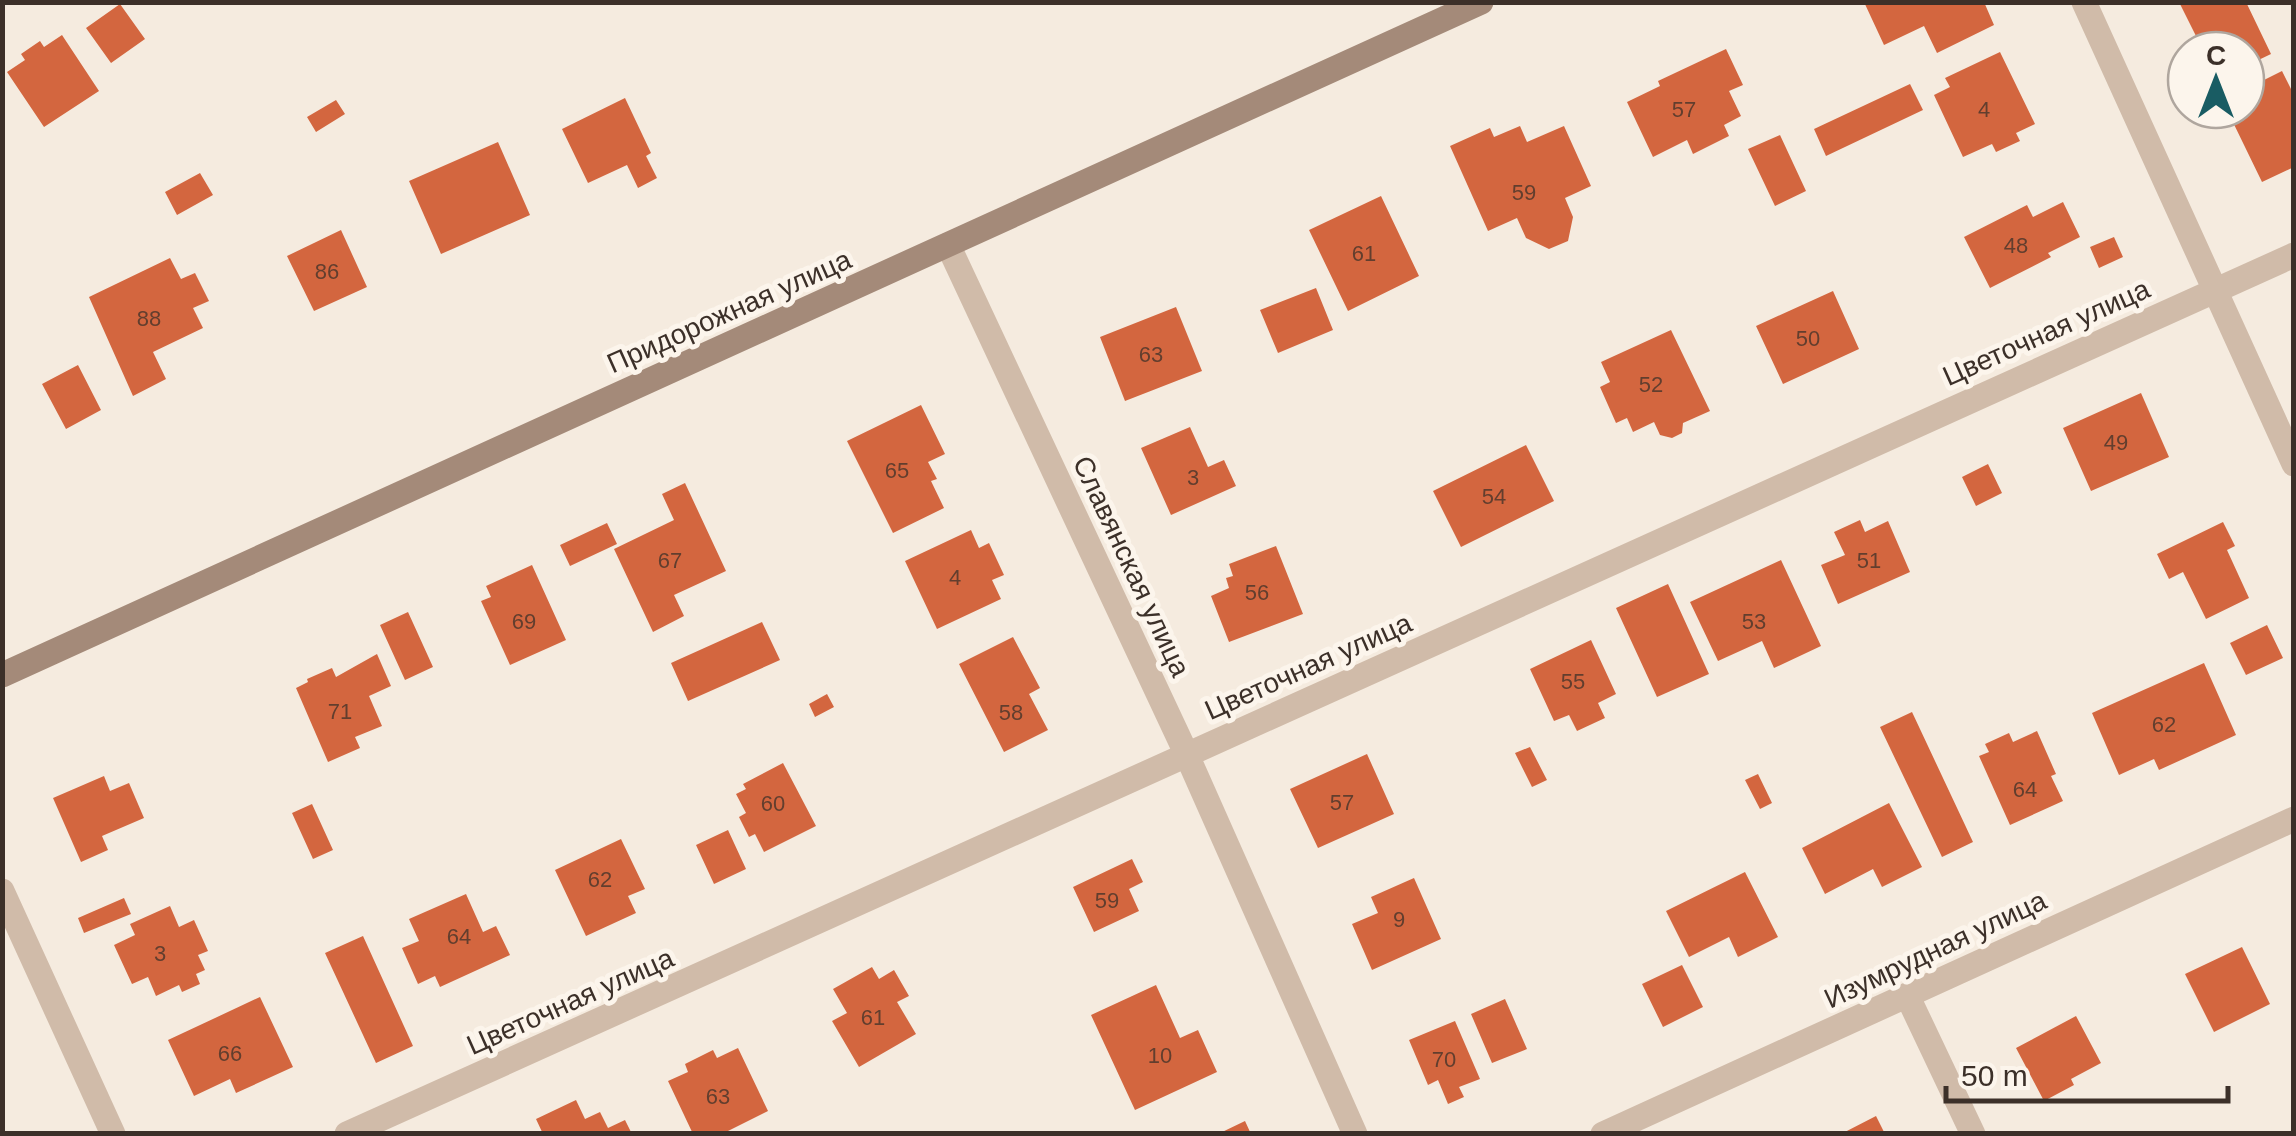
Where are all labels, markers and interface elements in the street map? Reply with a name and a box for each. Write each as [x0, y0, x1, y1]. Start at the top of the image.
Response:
north arrow [2166, 30, 2266, 130]
text: С [2206, 40, 2226, 71]
house number: 57 [1672, 97, 1696, 122]
house number: 4 [1978, 97, 1990, 122]
house number: 59 [1512, 180, 1536, 205]
house number: 48 [2004, 233, 2028, 258]
house number: 61 [1352, 241, 1376, 266]
street label: Придорожная улица [602, 243, 856, 379]
house number: 86 [315, 259, 339, 284]
street label: Цветочная улица [1938, 273, 2155, 392]
house number: 88 [137, 306, 161, 331]
house number: 50 [1796, 326, 1820, 351]
house number: 63 [1139, 342, 1163, 367]
house number: 52 [1639, 372, 1663, 397]
house number: 49 [2104, 430, 2128, 455]
street label: Славянская улица [1067, 451, 1196, 682]
house number: 65 [885, 458, 909, 483]
house number: 3 [1187, 465, 1199, 490]
house number: 54 [1482, 484, 1506, 509]
house number: 67 [658, 548, 682, 573]
house number: 51 [1857, 548, 1881, 573]
house number: 4 [949, 565, 961, 590]
house number: 56 [1245, 580, 1269, 605]
street label: Цветочная улица [1200, 607, 1417, 726]
house number: 69 [512, 609, 536, 634]
house number: 53 [1742, 609, 1766, 634]
house number: 55 [1561, 669, 1585, 694]
house number: 71 [328, 699, 352, 724]
house number: 58 [999, 700, 1023, 725]
house number: 62 [2152, 712, 2176, 737]
house number: 64 [2013, 777, 2037, 802]
house number: 57 [1330, 790, 1354, 815]
house number: 60 [761, 791, 785, 816]
house number: 62 [588, 867, 612, 892]
street label: Изумрудная улица [1819, 884, 2051, 1014]
house number: 59 [1095, 888, 1119, 913]
house number: 9 [1393, 907, 1405, 932]
house number: 64 [447, 924, 471, 949]
house number: 3 [154, 941, 166, 966]
street label: Цветочная улица [462, 942, 679, 1061]
house number: 61 [861, 1005, 885, 1030]
house number: 66 [218, 1041, 242, 1066]
scale bar [1946, 1041, 2228, 1103]
house number: 10 [1148, 1043, 1172, 1068]
house number: 70 [1432, 1047, 1456, 1072]
text: 50 m [1961, 1059, 2028, 1092]
house number: 63 [706, 1084, 730, 1109]

